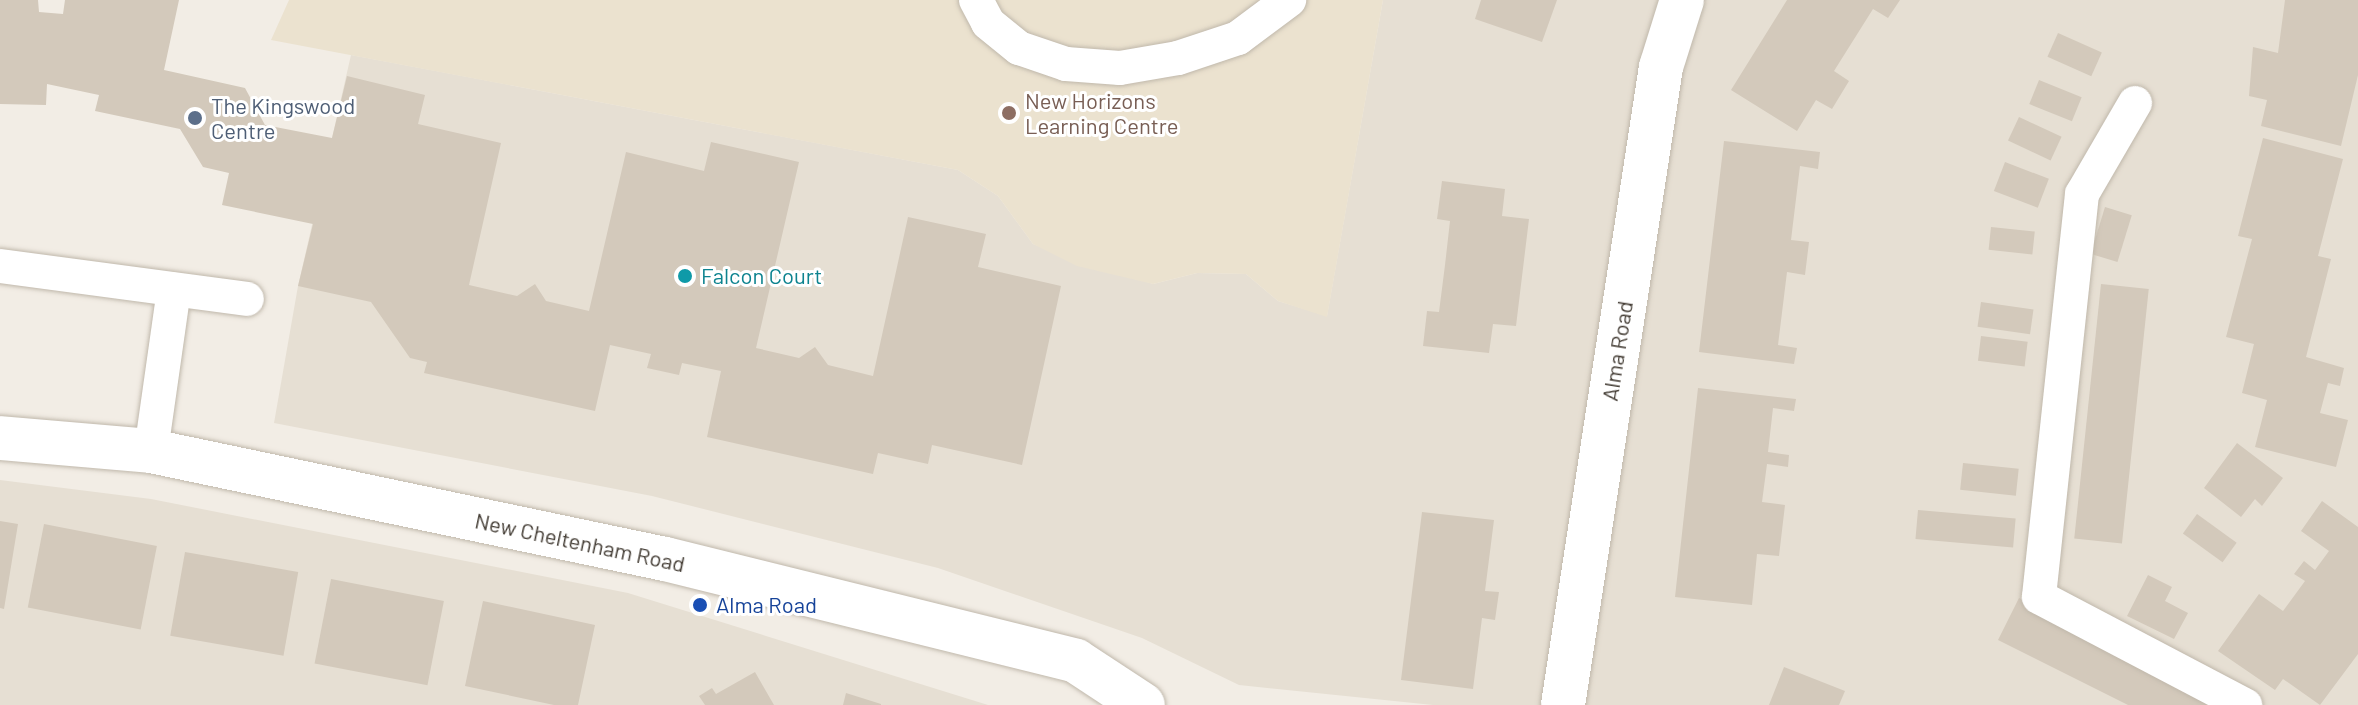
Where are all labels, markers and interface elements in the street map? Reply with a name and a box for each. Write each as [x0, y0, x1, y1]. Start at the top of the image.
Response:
place label: New Horizons Learning Centre [1025, 87, 1178, 138]
place label: The Kingswood Centre [211, 92, 355, 144]
marker: New Horizons Learning Centre [1000, 104, 1018, 122]
marker: The Kingswood Centre [186, 109, 204, 127]
place label: Falcon Court [701, 263, 822, 289]
marker: Falcon Court [676, 267, 694, 285]
street label: Alma Road [1596, 299, 1638, 403]
street label: New Cheltenham Road [473, 507, 687, 577]
place label: Alma Road [716, 592, 817, 618]
marker: Alma Road [691, 596, 709, 614]

